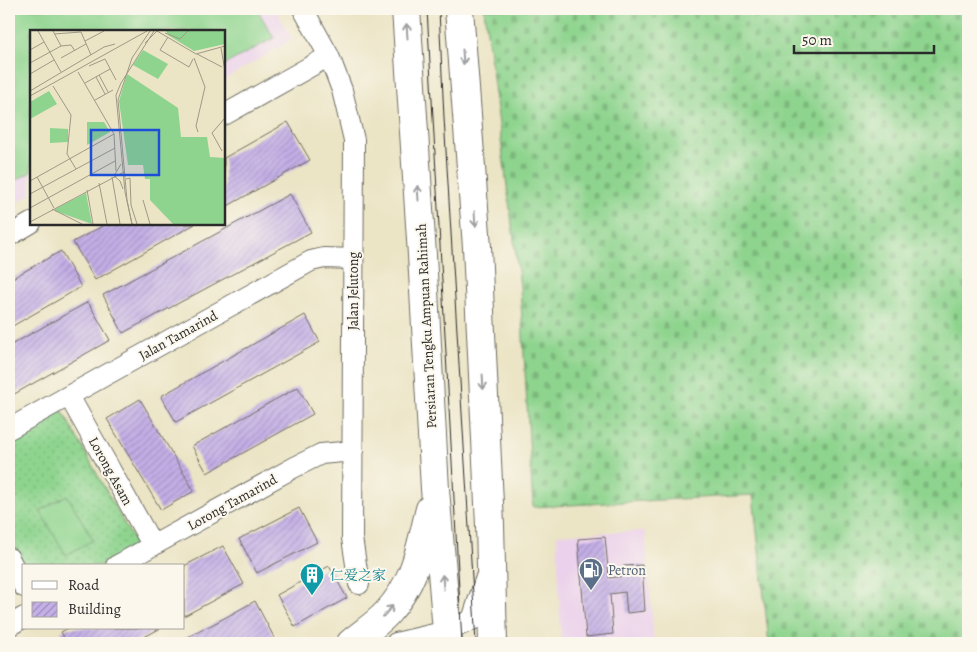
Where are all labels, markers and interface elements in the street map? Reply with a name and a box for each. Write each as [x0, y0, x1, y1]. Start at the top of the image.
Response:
scale bar [794, 22, 934, 54]
one-way arrow [403, 23, 412, 39]
inset map [30, 30, 225, 225]
text: 50 m [802, 30, 832, 50]
one-way arrow [458, 49, 467, 65]
one-way arrow [413, 186, 423, 202]
one-way arrow [470, 211, 480, 227]
street label: Persiaran Tengku Ampuan Rahimah [412, 222, 441, 429]
street label: Jalan Jelutong [344, 252, 363, 330]
street label: Jalan Tamarind [135, 306, 221, 365]
one-way arrow [479, 373, 488, 389]
street label: Lorong Asam [84, 434, 137, 509]
street label: Lorong Tamarind [184, 470, 281, 535]
fuel station icon: Petron [578, 557, 604, 591]
place label: Petron [608, 561, 646, 580]
building icon: 仁爱之家 [299, 562, 325, 596]
legend [22, 564, 185, 630]
place label: 仁爱之家 [330, 566, 386, 585]
text: Road [68, 575, 100, 595]
one-way arrow [438, 575, 448, 591]
text: Building [68, 599, 121, 619]
one-way arrow [382, 605, 394, 618]

